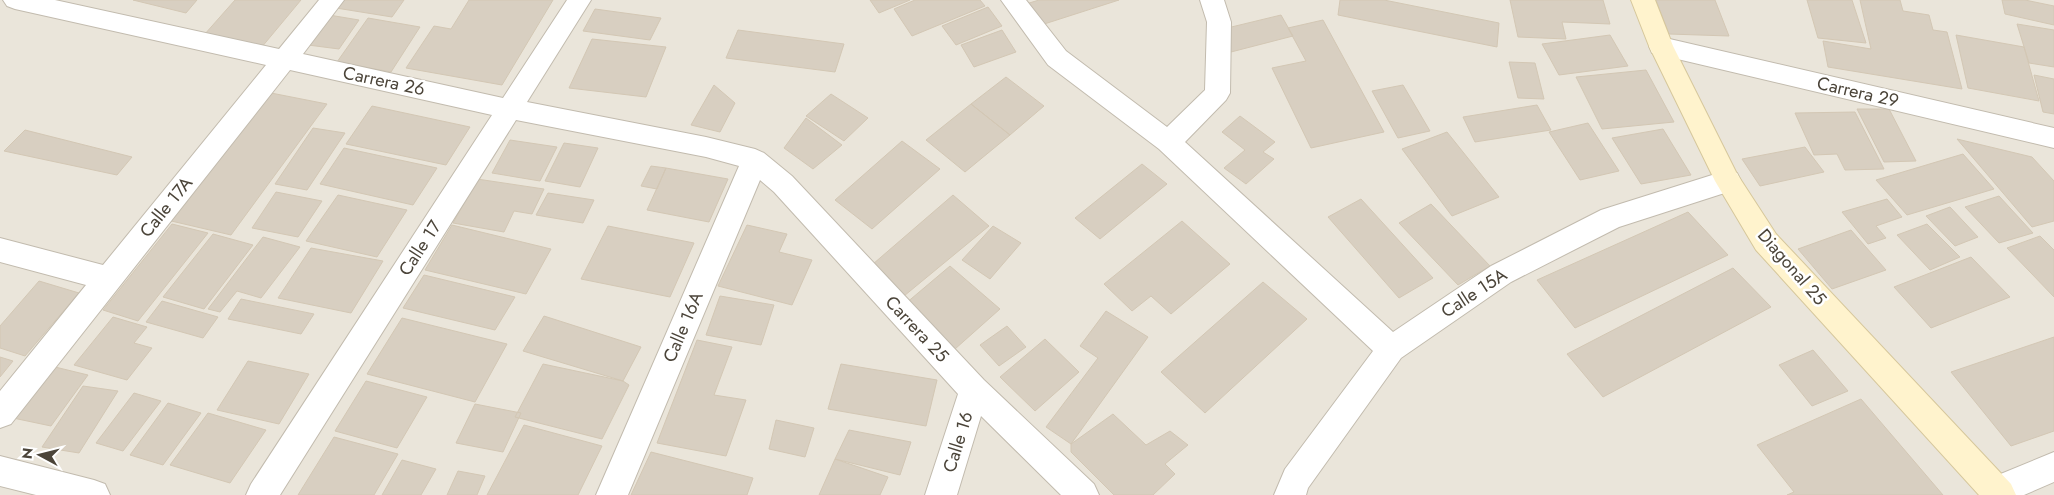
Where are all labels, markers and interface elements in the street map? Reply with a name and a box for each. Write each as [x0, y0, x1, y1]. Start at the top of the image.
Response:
street label: Carrera 26 [341, 60, 427, 102]
street label: Carrera 29 [1815, 70, 1901, 114]
street label: Calle 17A [133, 171, 199, 243]
street label: Calle 17 [392, 215, 448, 281]
street label: Diagonal 25 [1751, 223, 1833, 311]
street label: Calle 15A [1436, 262, 1512, 324]
street label: Calle 16A [657, 288, 710, 366]
street label: Carrera 25 [879, 290, 955, 368]
street label: Calle 16 [936, 408, 980, 476]
north arrow [15, 430, 65, 480]
text: N [16, 447, 38, 460]

